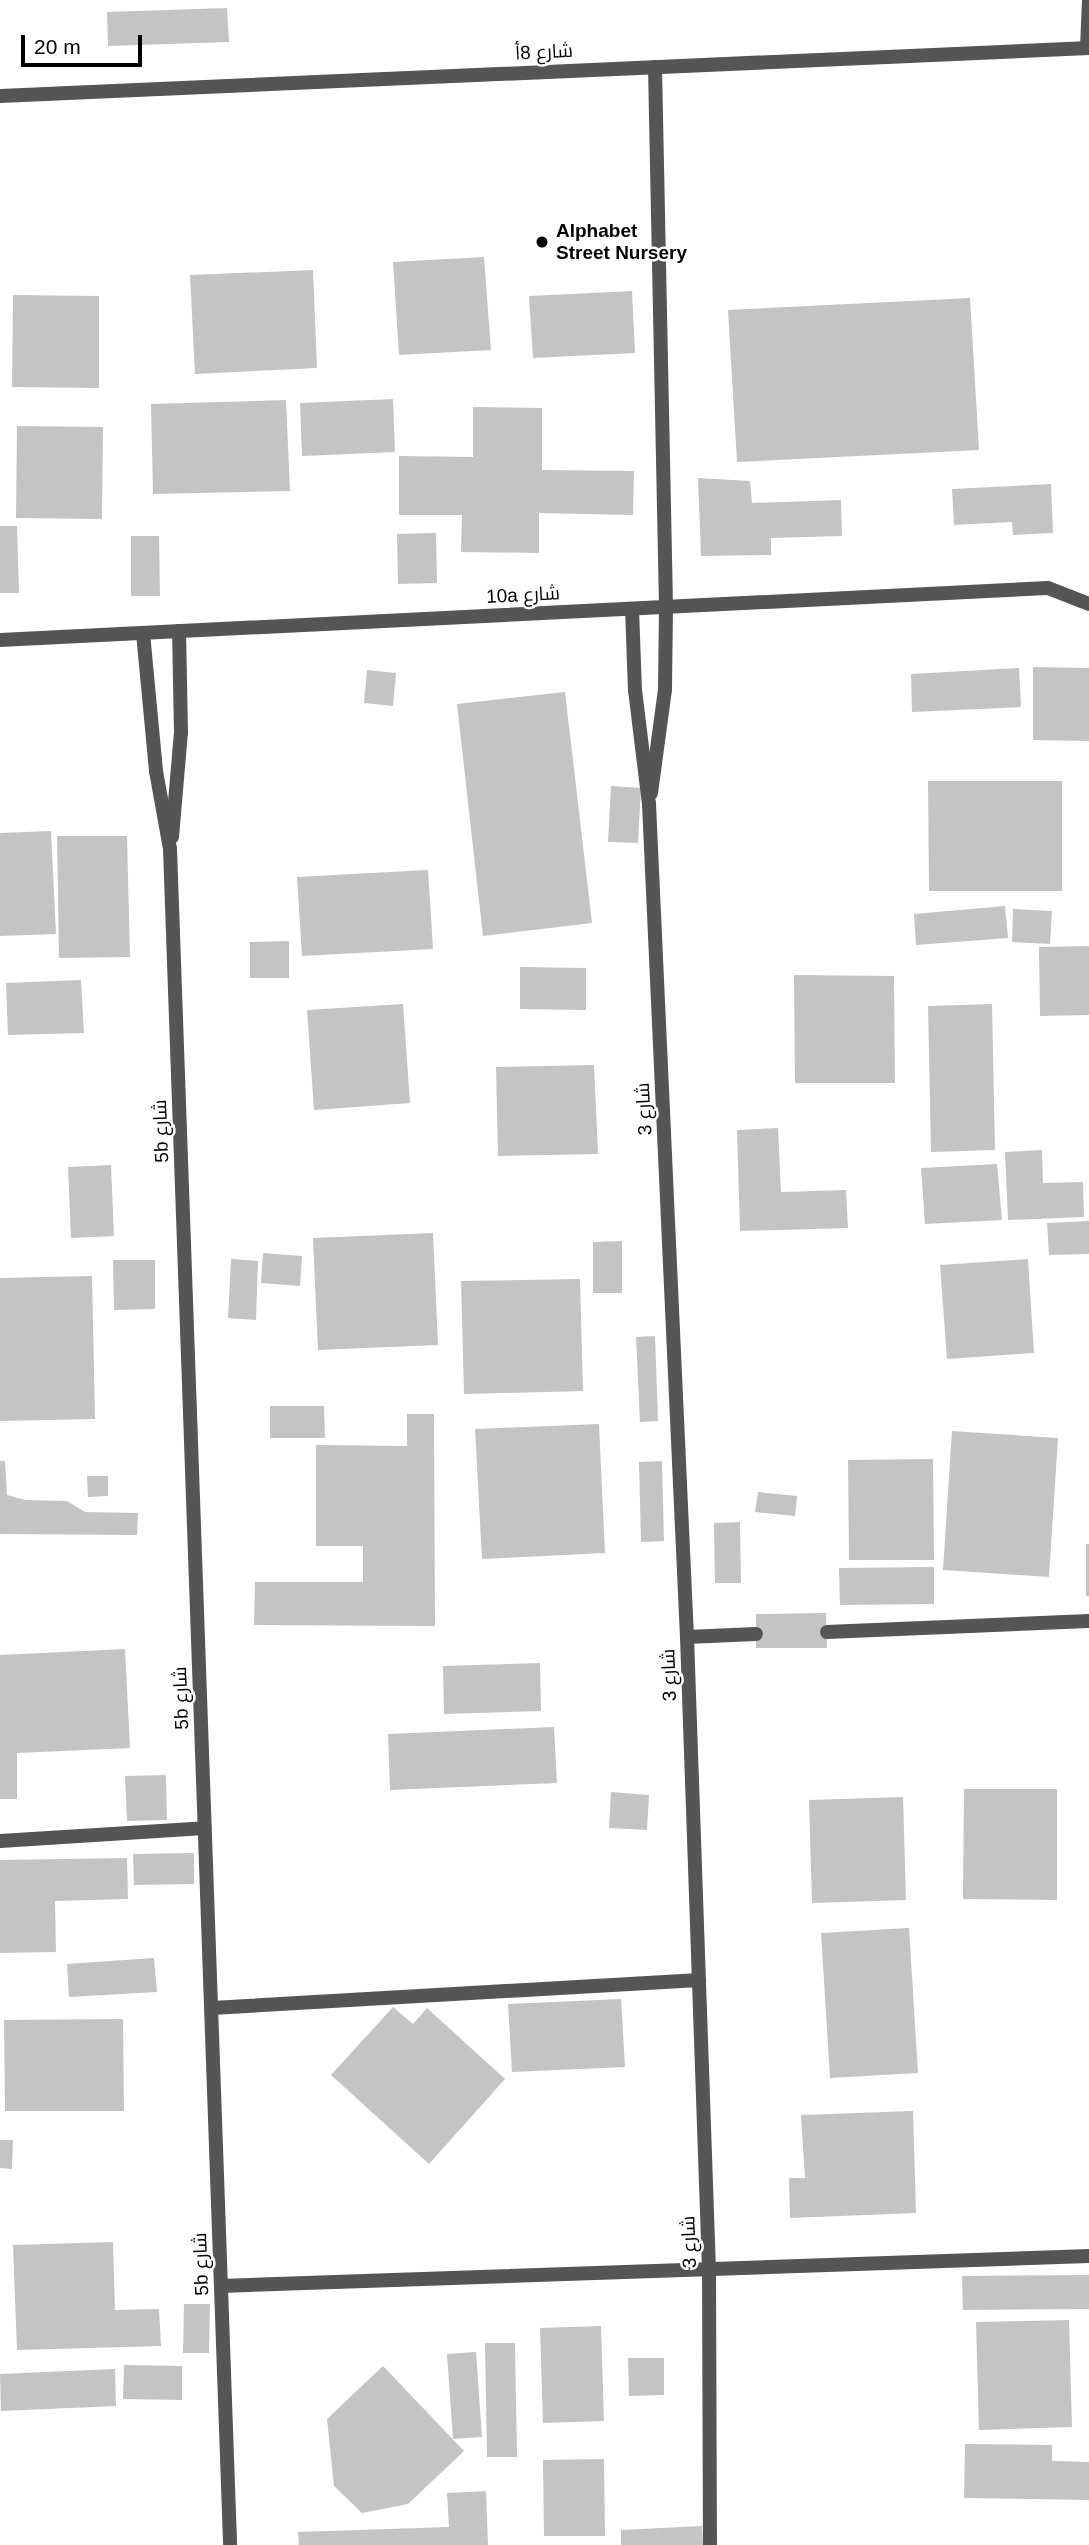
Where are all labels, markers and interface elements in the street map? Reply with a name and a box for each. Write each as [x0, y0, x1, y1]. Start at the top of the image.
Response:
scale bar [24, 21, 145, 65]
text: 20 m [34, 35, 81, 58]
street label: شارع 8أ [515, 39, 573, 65]
place label: Alphabet Street Nursery [556, 220, 687, 264]
marker: Alphabet Street Nursery [534, 234, 550, 250]
street label: 10a شارع [486, 582, 560, 608]
street label: شارع 3 [631, 1082, 657, 1136]
street label: 5b شارع [149, 1099, 173, 1163]
street label: شارع 3 [657, 1648, 681, 1702]
street label: 5b شارع [169, 1666, 193, 1730]
street label: شارع 3 [677, 2215, 701, 2269]
street label: 5b شارع [189, 2232, 213, 2296]

